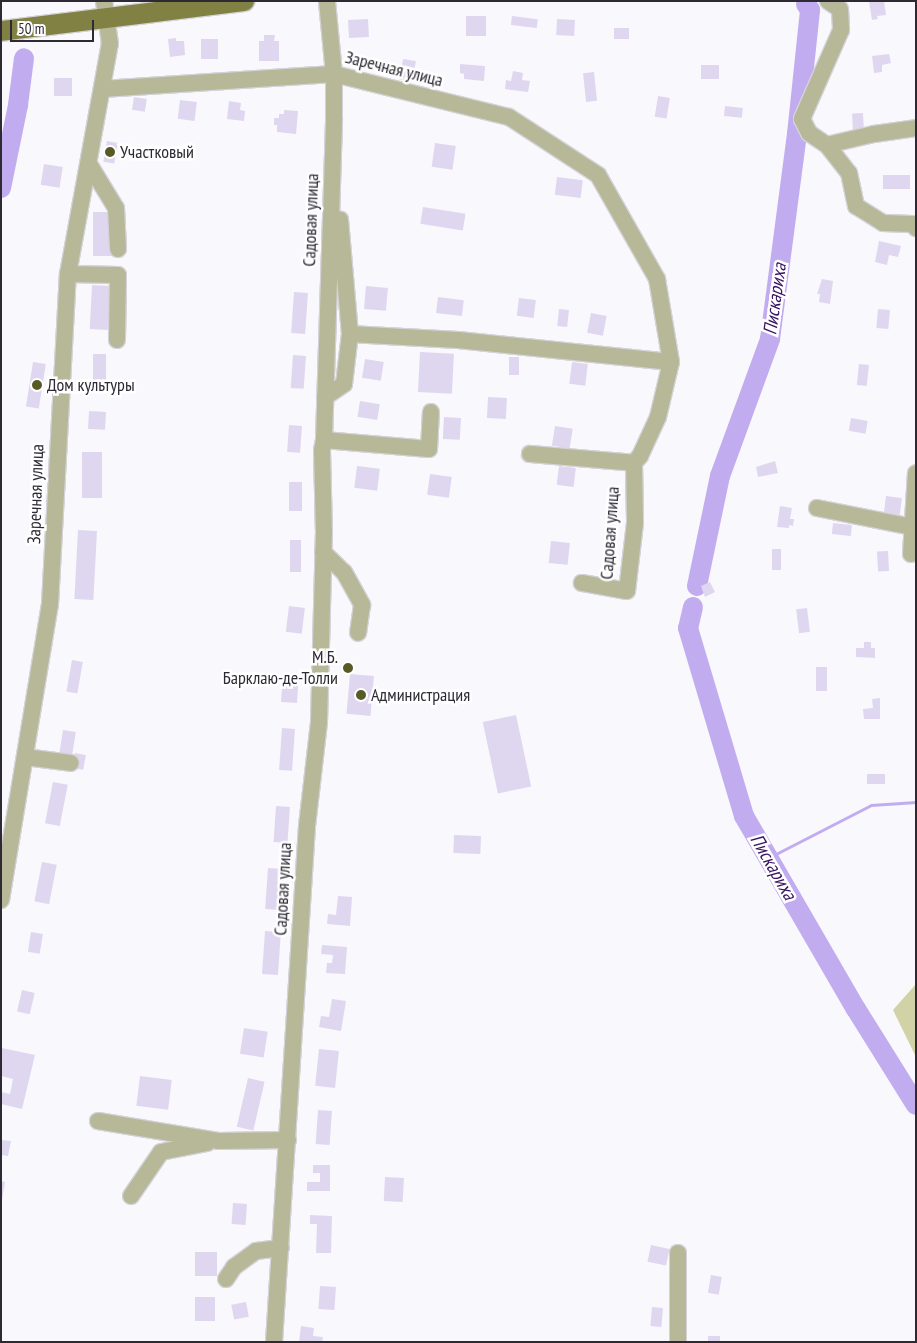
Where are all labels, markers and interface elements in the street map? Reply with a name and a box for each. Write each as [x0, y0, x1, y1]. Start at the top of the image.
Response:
scale bar [12, 10, 96, 42]
text: 50 m [18, 19, 44, 38]
street label: Заречная улица [343, 46, 445, 92]
place label: Участковый [120, 141, 194, 163]
marker: Участковый [104, 146, 116, 158]
street label: Садовая улица [299, 173, 323, 267]
water label: Пискариха [759, 262, 791, 336]
place label: Дом культуры [47, 374, 135, 396]
marker: Дом культуры [31, 379, 43, 391]
street label: Заречная улица [23, 444, 49, 544]
street label: Садовая улица [596, 486, 624, 580]
place label: М.Б. Барклаю-де-Толли [223, 647, 338, 690]
marker: М.Б. Барклаю-де-Толли [342, 662, 354, 674]
place label: Администрация [371, 684, 470, 706]
marker: Администрация [355, 689, 367, 701]
water label: Пискариха [745, 830, 801, 904]
street label: Садовая улица [270, 842, 296, 936]

